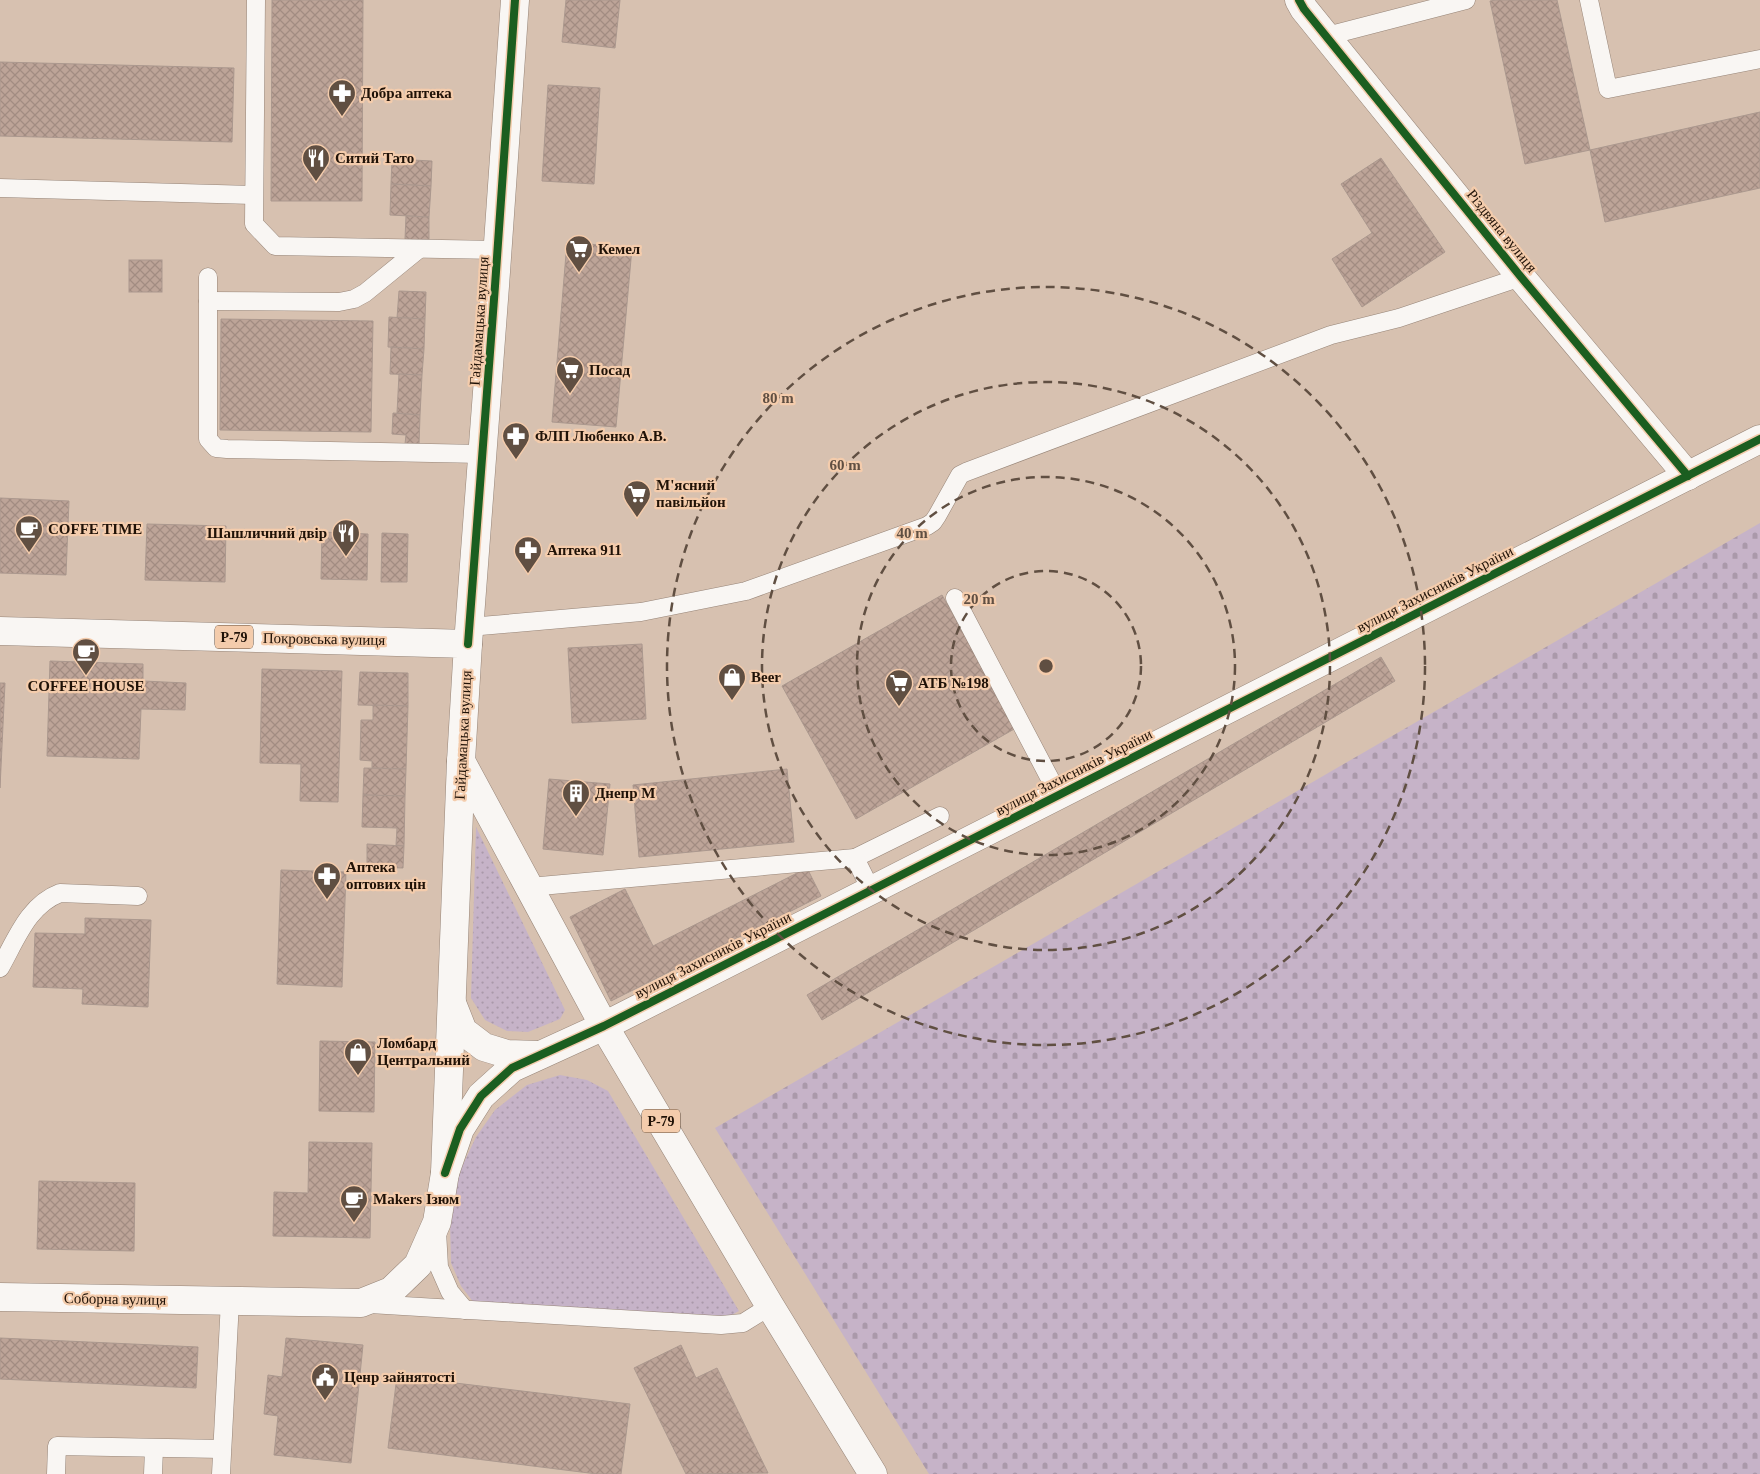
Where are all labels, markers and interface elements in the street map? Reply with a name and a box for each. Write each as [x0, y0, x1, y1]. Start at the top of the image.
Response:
pharmacy icon: Добра аптека [327, 78, 357, 117]
place label: Добра аптека [361, 85, 452, 101]
restaurant icon: Ситий Тато [301, 143, 331, 182]
place label: Ситий Тато [335, 150, 414, 166]
street label: Різдвяна вулиця [1464, 186, 1540, 276]
supermarket icon: Кемел [564, 234, 594, 273]
place label: Кемел [598, 241, 641, 257]
street label: Гайдамацька вулиця [467, 256, 492, 386]
supermarket icon: Посад [555, 355, 585, 394]
place label: Посад [589, 362, 631, 378]
text: 80 m [762, 390, 794, 406]
pharmacy icon: ФЛП Любенко А.В. [501, 421, 531, 460]
place label: ФЛП Любенко А.В. [535, 428, 667, 444]
text: 60 m [829, 457, 861, 473]
place label: М'ясний павільйон [656, 477, 726, 510]
supermarket icon: М'ясний павільйон [622, 479, 652, 518]
cafe icon: COFFE TIME [14, 514, 44, 553]
restaurant icon: Шашличний двір [331, 518, 361, 557]
place label: COFFE TIME [48, 521, 142, 537]
place label: Шашличний двір [207, 525, 327, 541]
text: 40 m [896, 525, 928, 541]
pharmacy icon: Аптека 911 [513, 535, 543, 574]
place label: Аптека 911 [547, 542, 622, 558]
street label: вулиця Захисників України [1354, 543, 1516, 635]
text: 20 m [963, 591, 995, 607]
road number: Р-79 [215, 626, 253, 649]
street label: Покровська вулиця [263, 630, 385, 648]
cafe icon: COFFEE HOUSE [71, 637, 101, 676]
centre of rings [1037, 657, 1055, 675]
shop icon: Beer [717, 662, 747, 701]
supermarket icon: АТБ №198 [884, 668, 914, 707]
place label: Beer [751, 669, 781, 685]
street label: Гайдамацька вулиця [452, 670, 474, 800]
place label: АТБ №198 [918, 675, 989, 691]
place label: COFFEE HOUSE [27, 678, 145, 694]
street label: вулиця Захисників України [993, 726, 1155, 818]
building icon: Днепр М [561, 778, 591, 817]
place label: Днепр М [595, 785, 656, 801]
place label: Аптека оптових цін [346, 859, 426, 892]
pharmacy icon: Аптека оптових цін [312, 861, 342, 900]
street label: вулиця Захисників України [632, 909, 794, 1001]
place label: Ломбард Центральний [377, 1035, 470, 1068]
shop icon: Ломбард Центральний [343, 1037, 373, 1076]
road number: Р-79 [642, 1110, 680, 1132]
cafe icon: Makers Ізюм [339, 1184, 369, 1223]
place label: Makers Ізюм [373, 1191, 459, 1207]
street label: Соборна вулиця [64, 1290, 166, 1308]
public building icon: Ценр зайнятостi [310, 1362, 340, 1401]
place label: Ценр зайнятостi [344, 1369, 455, 1385]

